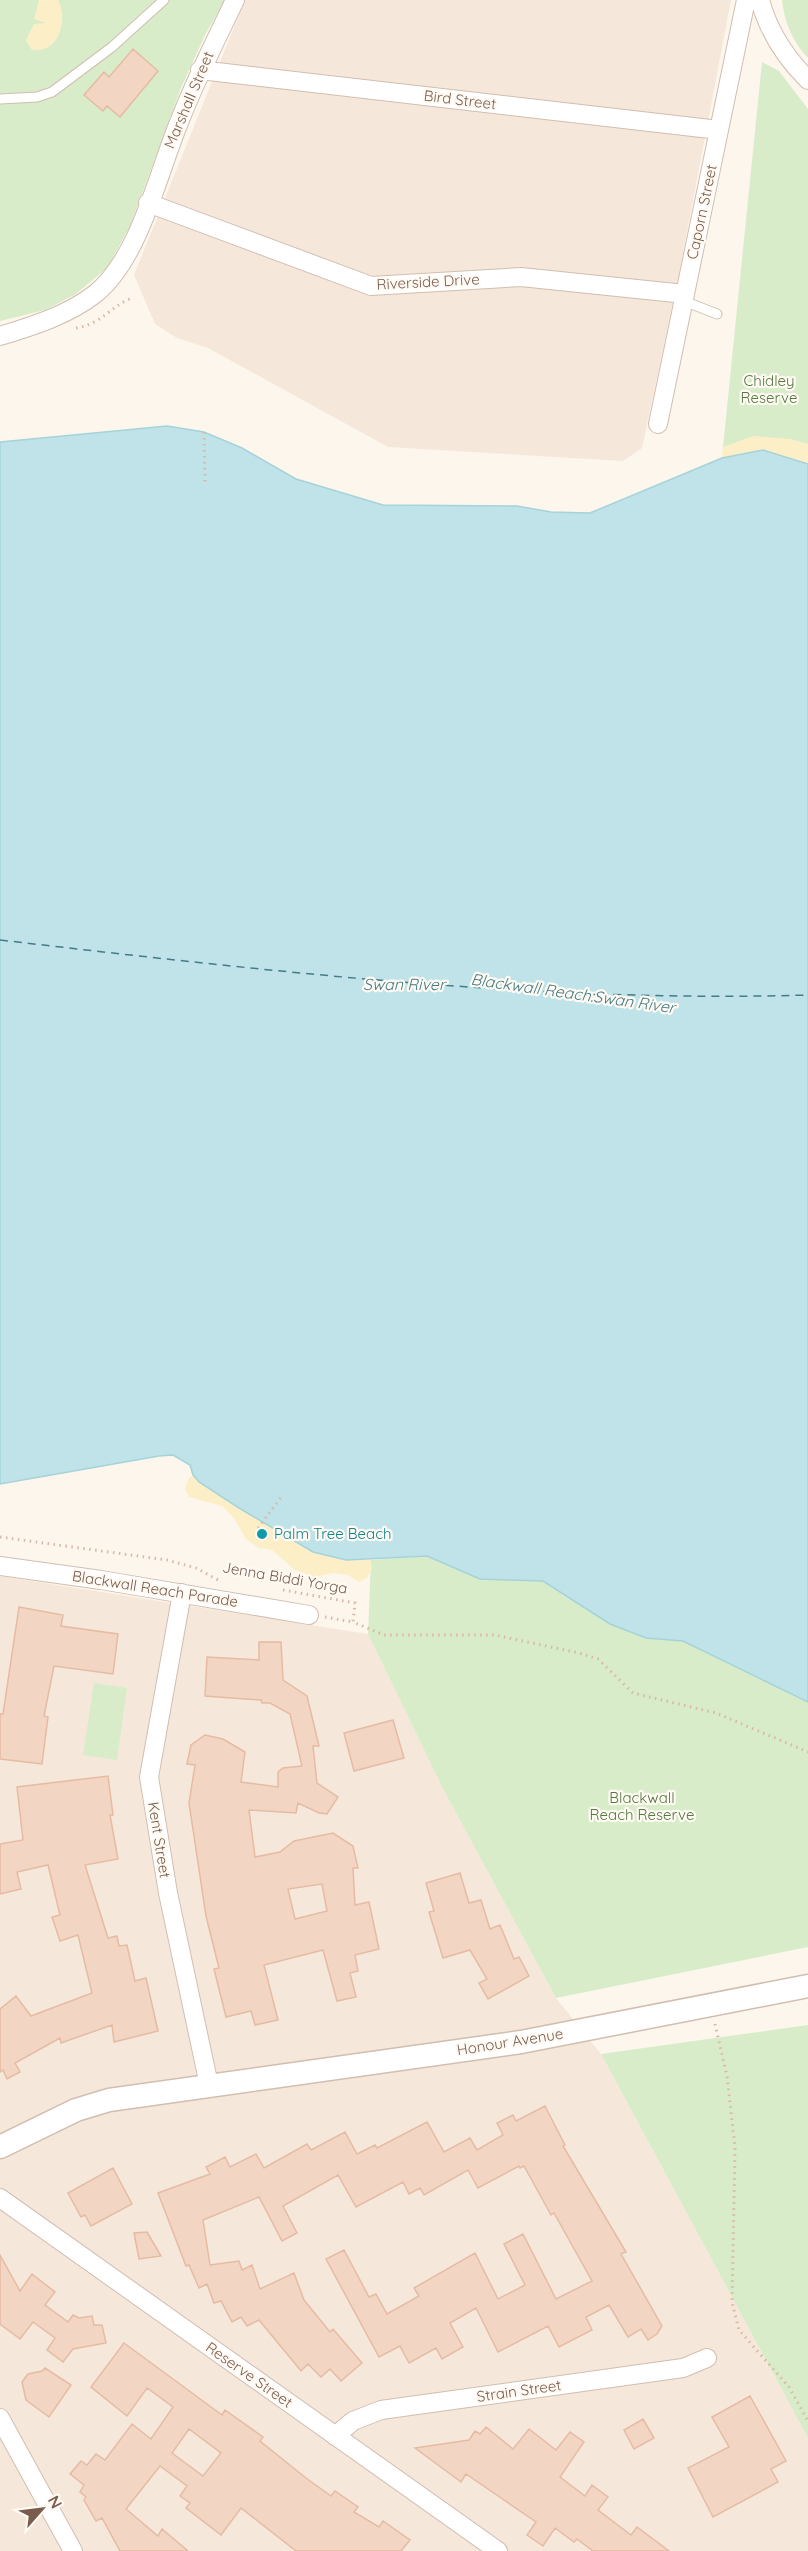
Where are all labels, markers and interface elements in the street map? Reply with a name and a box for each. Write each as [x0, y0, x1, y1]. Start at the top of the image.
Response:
street label: Marshall Street [159, 48, 218, 151]
street label: Bird Street [423, 86, 497, 113]
street label: Caporn Street [682, 163, 721, 261]
street label: Riverside Drive [376, 269, 480, 294]
park label: Chidley Reserve [741, 371, 797, 407]
water label: Blackwall Reach:Swan River [470, 969, 678, 1017]
water label: Swan River [363, 974, 447, 994]
place label: Palm Tree Beach [274, 1524, 392, 1543]
marker: Palm Tree Beach [255, 1527, 269, 1541]
street label: Jenna Biddi Yorga [221, 1557, 349, 1598]
street label: Blackwall Reach Parade [71, 1566, 239, 1611]
park label: Blackwall Reach Reserve [590, 1788, 694, 1824]
street label: Kent Street [144, 1800, 175, 1880]
street label: Honour Avenue [455, 2024, 564, 2059]
street label: Reserve Street [202, 2338, 296, 2412]
street label: Strain Street [475, 2375, 562, 2406]
north arrow [12, 2479, 72, 2539]
text: N [44, 2492, 67, 2512]

